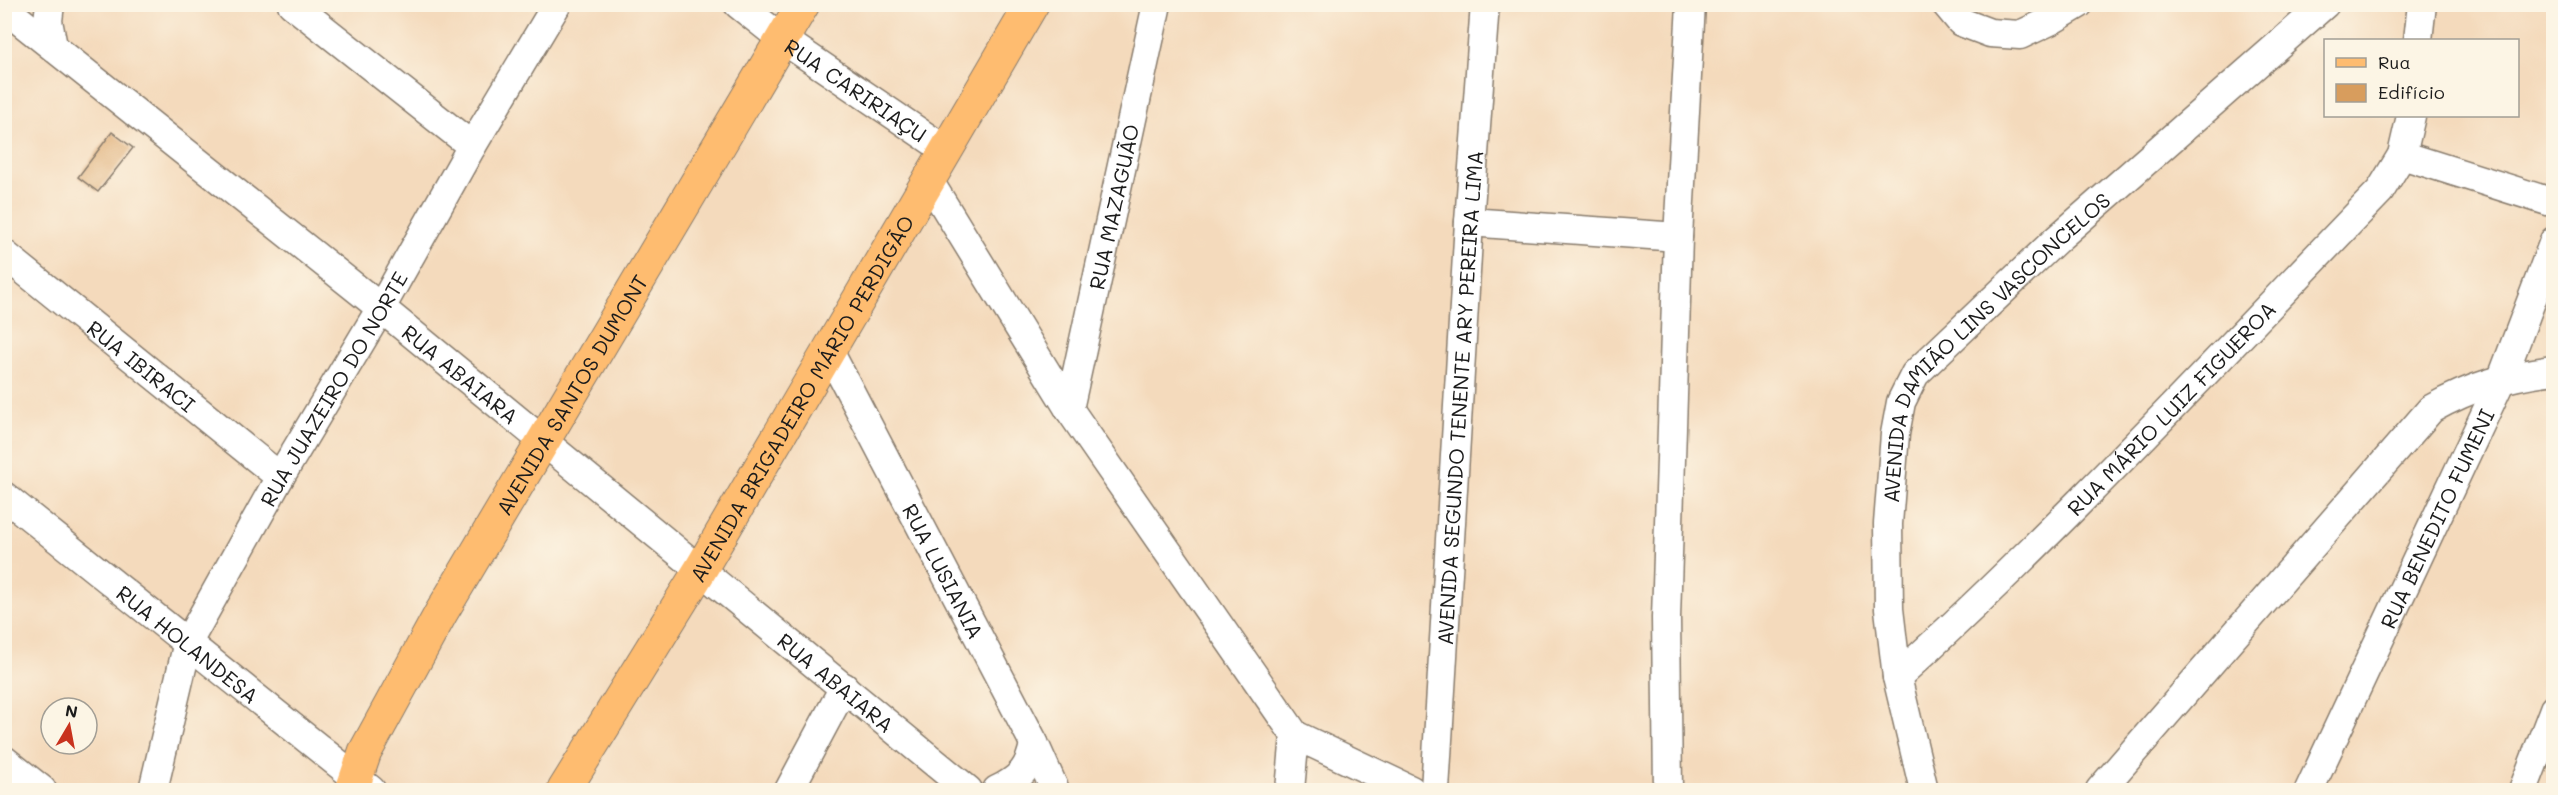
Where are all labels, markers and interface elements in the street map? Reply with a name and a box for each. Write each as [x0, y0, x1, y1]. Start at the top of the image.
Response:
street label: RUA CARIRIAÇU [780, 32, 933, 147]
legend [2324, 39, 2519, 117]
text: Rua [2378, 50, 2411, 74]
text: Edifício [2378, 80, 2445, 104]
street label: RUA MAZAGUÃO [1082, 122, 1144, 292]
street label: AVENIDA SEGUNDO TENENTE ARY PEREIRA LIMA [1430, 149, 1488, 646]
street label: AVENIDA DAMIÃO LINS VASCONCELOS [1876, 186, 2115, 504]
street label: AVENIDA BRIGADEIRO MÁRIO PERDIGÃO [683, 210, 919, 587]
street label: RUA JUAZEIRO DO NORTE [253, 266, 412, 511]
street label: AVENIDA SANTOS DUMONT [489, 269, 653, 519]
street label: RUA MÁRIO LUIZ FIGUEROA [2061, 295, 2281, 521]
street label: RUA IBIRACI [82, 314, 201, 417]
street label: RUA ABAIARA [397, 318, 524, 429]
street label: RUA BENEDITO FUMENI [2373, 404, 2499, 632]
street label: RUA LUSIANIA [898, 499, 990, 643]
street label: RUA HOLANDESA [112, 579, 265, 709]
street label: RUA ABAIARA [773, 626, 900, 738]
north arrow [39, 696, 99, 756]
text: N [64, 699, 80, 722]

